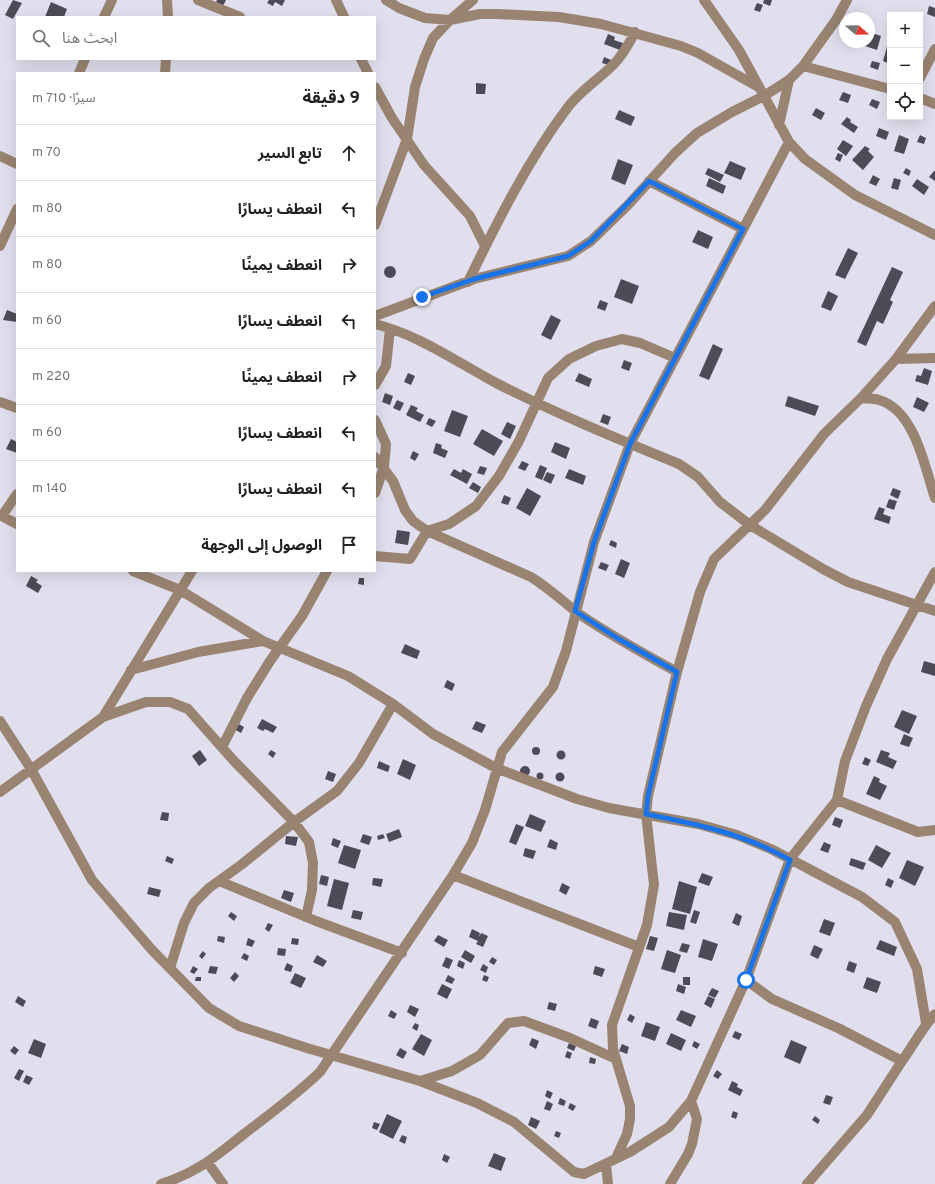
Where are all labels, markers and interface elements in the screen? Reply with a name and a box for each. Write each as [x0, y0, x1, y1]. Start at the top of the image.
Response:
north arrow [839, 12, 875, 48]
map controls [887, 12, 923, 120]
button: + [887, 12, 923, 48]
search box [16, 16, 376, 60]
icon: search [30, 27, 52, 49]
text: ابحث هنا [62, 30, 117, 49]
button: − [887, 48, 923, 84]
button: locate [887, 84, 923, 120]
text: 9 دقيقة [303, 88, 360, 110]
text: سيرًا · 710 m [32, 91, 95, 107]
icon: ahead [338, 142, 360, 164]
text: 70 m [32, 145, 61, 161]
text: تابع السير [258, 145, 322, 164]
icon: left [338, 198, 360, 220]
text: 80 m [32, 201, 62, 217]
text: انعطف يسارًا [238, 201, 322, 220]
icon: right [338, 254, 360, 276]
text: 80 m [32, 257, 62, 273]
text: انعطف يمينًا [242, 257, 322, 276]
route end [413, 288, 431, 306]
icon: left [338, 310, 360, 332]
text: 60 m [32, 313, 62, 329]
text: انعطف يسارًا [238, 313, 322, 332]
icon: right [338, 366, 360, 388]
text: 220 m [32, 369, 70, 385]
text: انعطف يمينًا [242, 369, 322, 388]
icon: left [338, 422, 360, 444]
text: 60 m [32, 425, 62, 441]
text: انعطف يسارًا [238, 425, 322, 444]
icon: left [338, 478, 360, 500]
text: 140 m [32, 481, 67, 497]
text: انعطف يسارًا [238, 481, 322, 500]
icon: arrive [338, 534, 360, 556]
text: الوصول إلى الوجهة [201, 537, 322, 556]
route start [737, 971, 755, 989]

